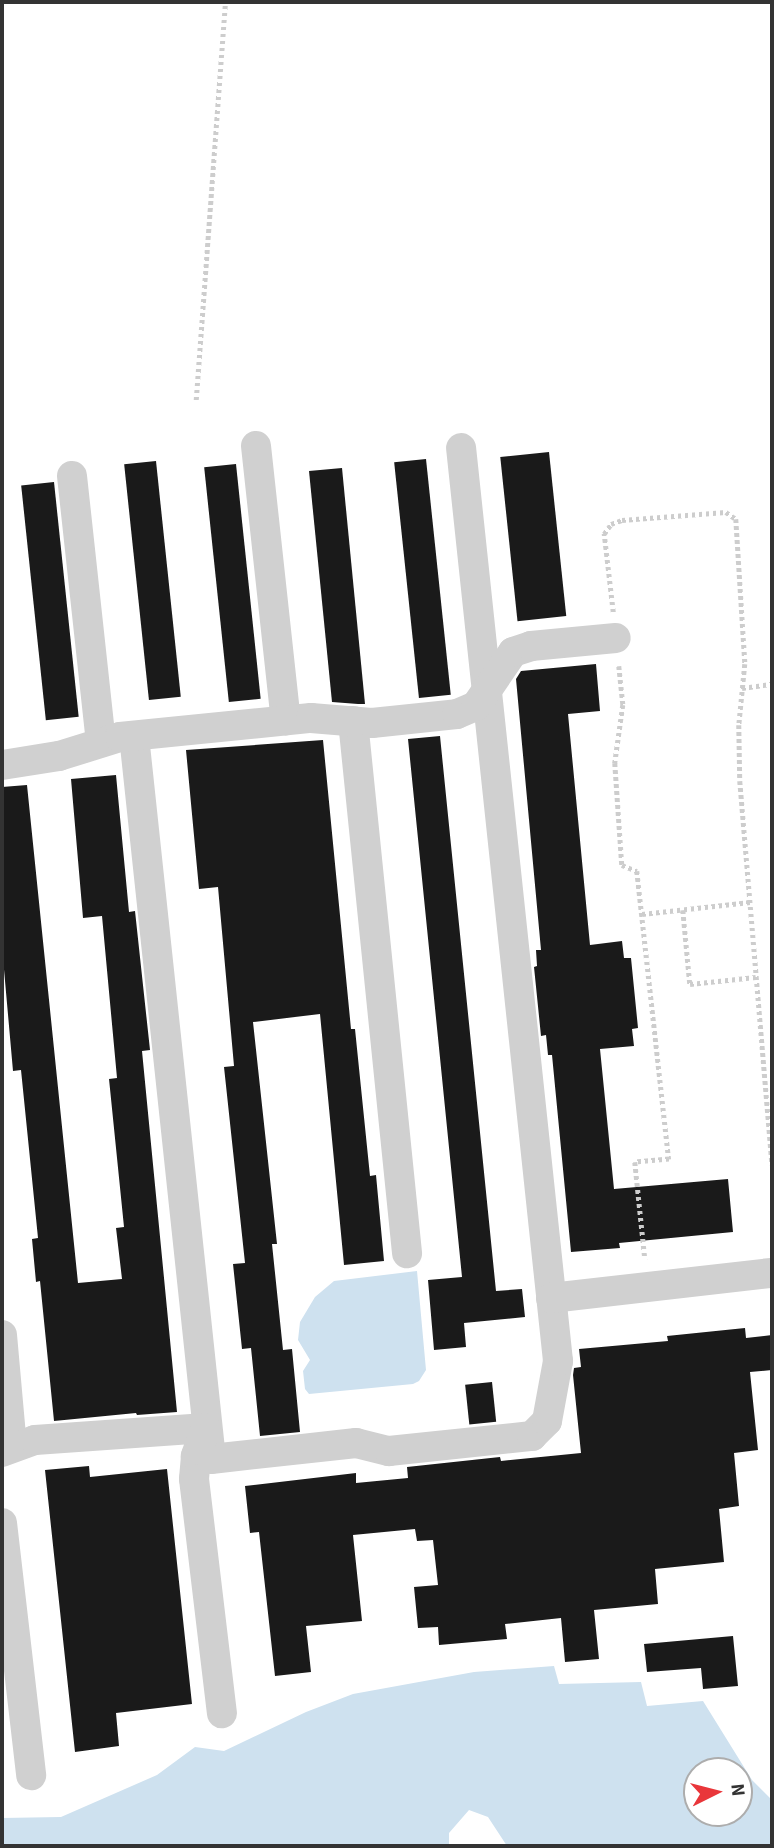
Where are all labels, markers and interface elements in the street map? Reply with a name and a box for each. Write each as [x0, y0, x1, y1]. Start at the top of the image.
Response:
north arrow [683, 1757, 753, 1827]
text: N [723, 1782, 751, 1798]

